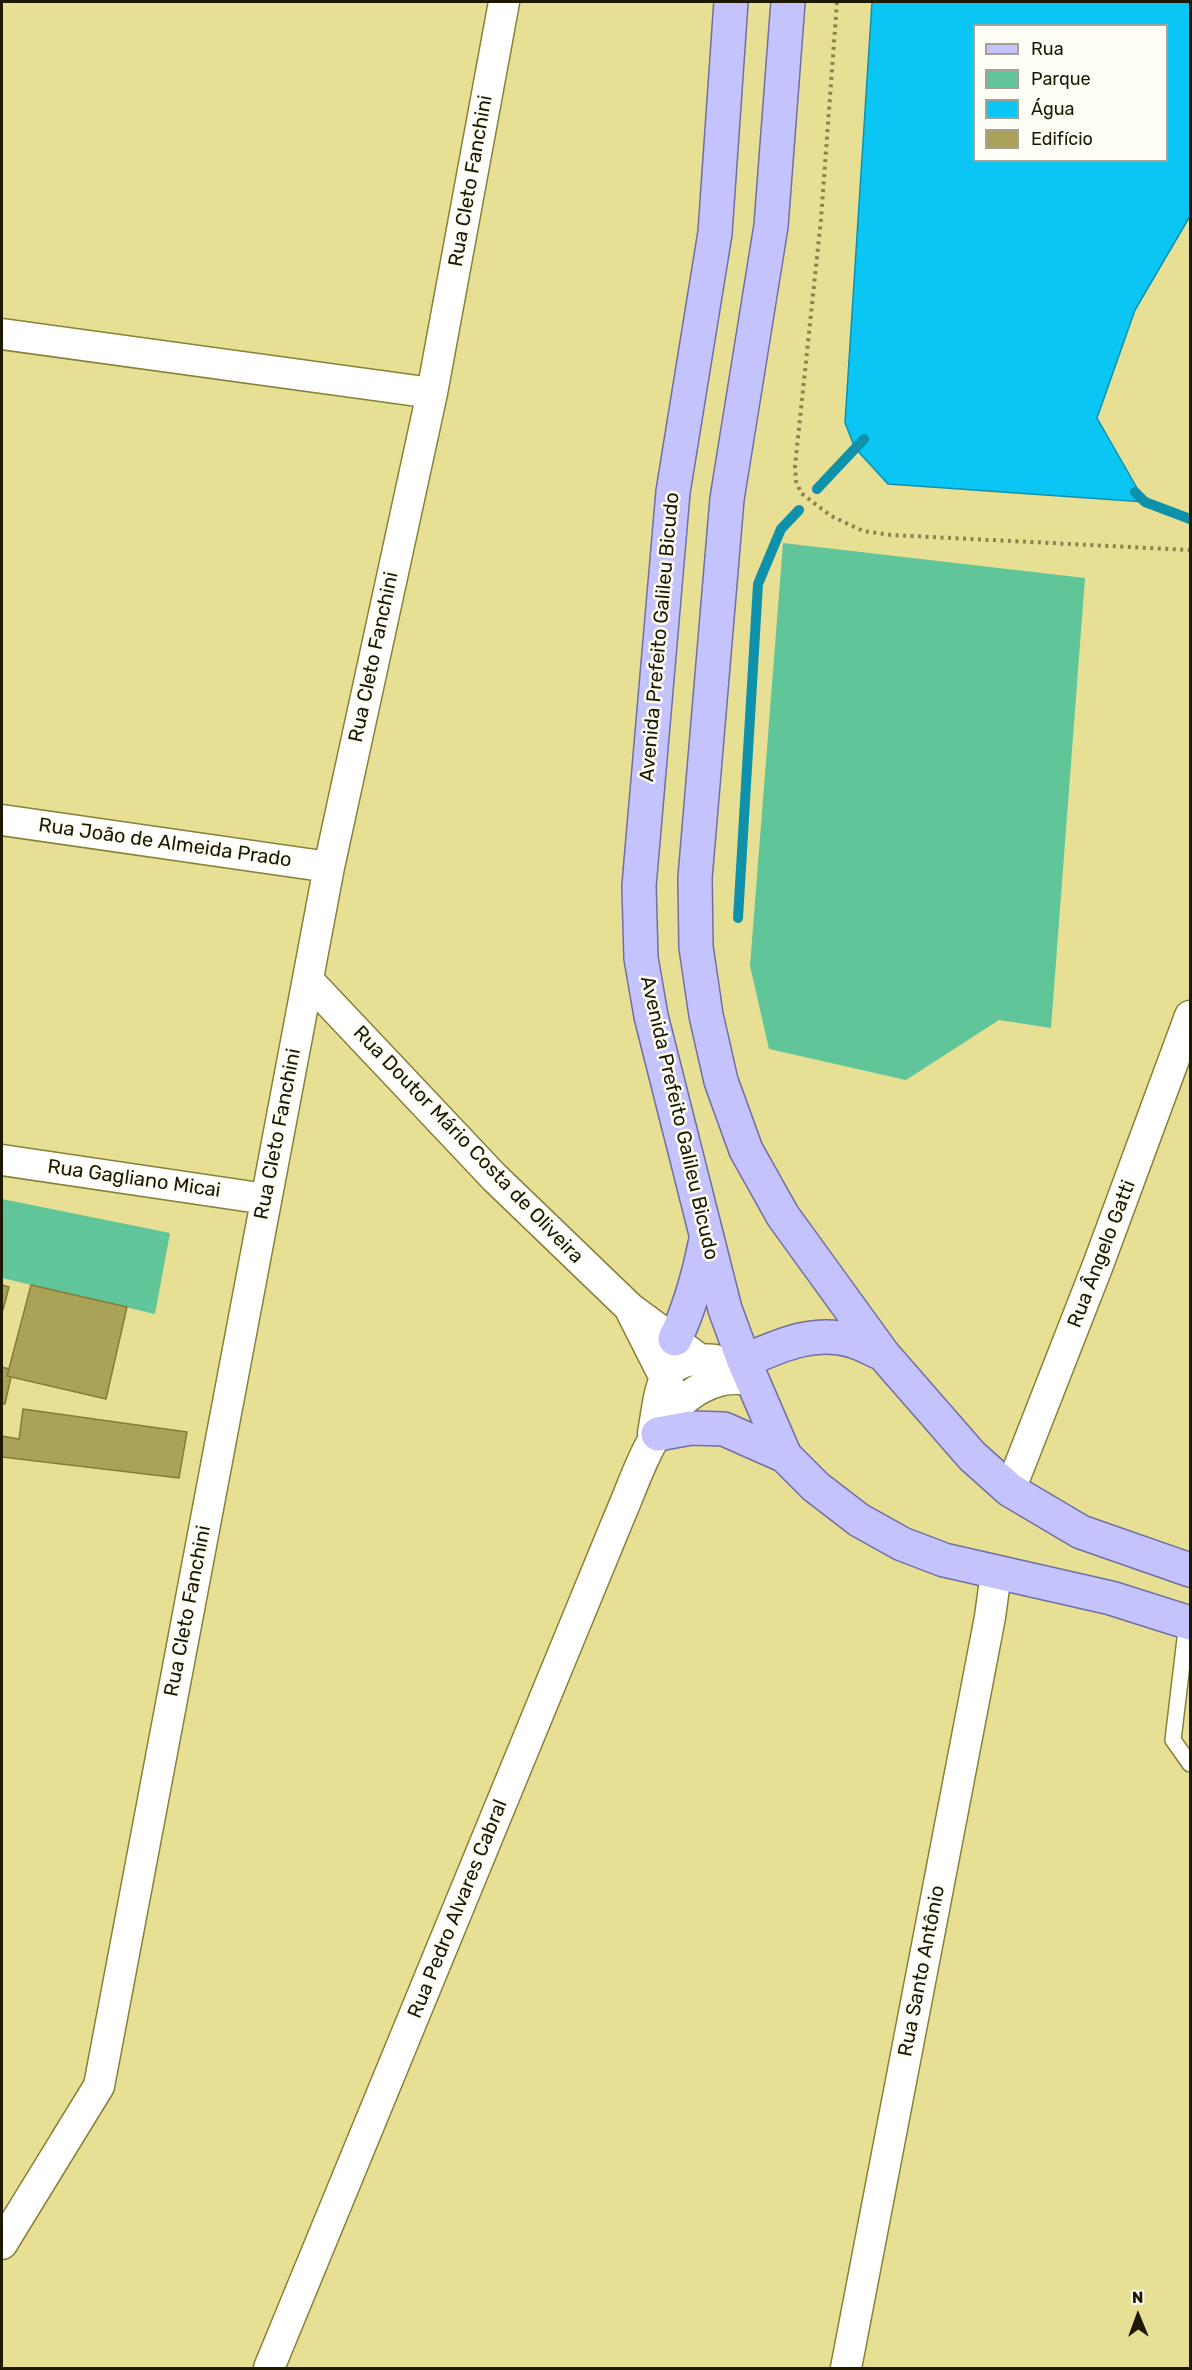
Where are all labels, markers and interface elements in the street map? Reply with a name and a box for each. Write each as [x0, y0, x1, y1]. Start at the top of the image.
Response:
legend [973, 24, 1168, 162]
text: Rua [1031, 38, 1064, 60]
text: Parque [1031, 68, 1091, 90]
street label: Rua Cleto Fanchini [444, 93, 498, 269]
text: Água [1031, 98, 1074, 120]
text: Edifício [1031, 128, 1093, 150]
street label: Avenida Prefeito Galileu Bicudo [635, 491, 685, 783]
street label: Rua Cleto Fanchini [344, 569, 404, 745]
street label: Rua João de Almeida Prado [37, 813, 293, 873]
street label: Avenida Prefeito Galileu Bicudo [635, 974, 723, 1262]
street label: Rua Doutor Mário Costa de Oliveira [348, 1021, 588, 1269]
street label: Rua Cleto Fanchini [250, 1046, 306, 1222]
street label: Rua Gagliano Micai [46, 1155, 222, 1203]
street label: Rua Ângelo Gatti [1063, 1177, 1141, 1331]
street label: Rua Cleto Fanchini [160, 1523, 216, 1699]
street label: Rua Pedro Alvares Cabral [403, 1796, 513, 2022]
street label: Rua Santo Antônio [894, 1883, 950, 2059]
north arrow [1108, 2286, 1168, 2346]
text: N [1132, 2288, 1144, 2307]

